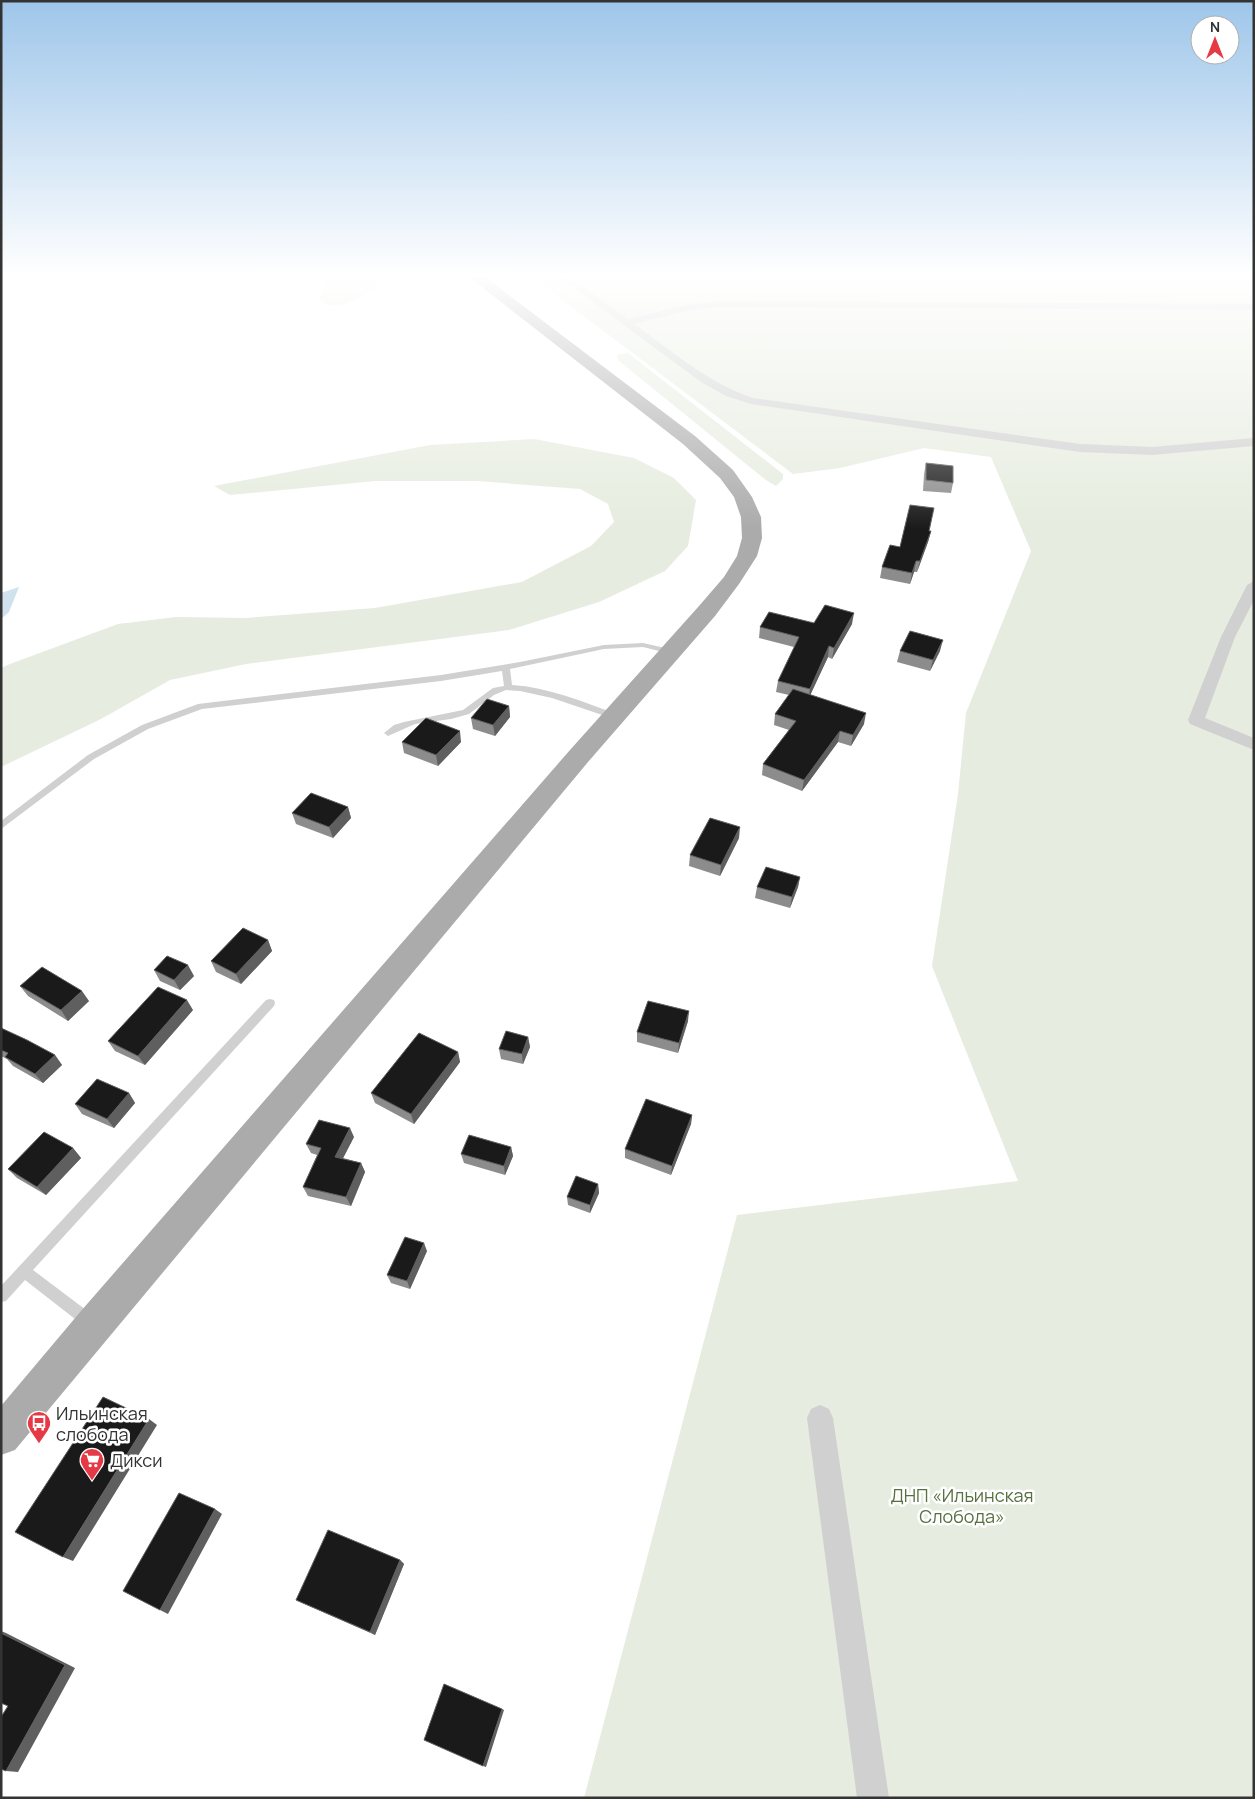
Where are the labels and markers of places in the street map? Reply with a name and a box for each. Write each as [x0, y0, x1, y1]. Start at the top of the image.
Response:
place label: Ильинская слобода [56, 1401, 148, 1446]
bus stop icon: Ильинская слобода [26, 1410, 52, 1444]
supermarket icon: Дикси [79, 1447, 105, 1481]
place label: Дикси [110, 1448, 162, 1472]

